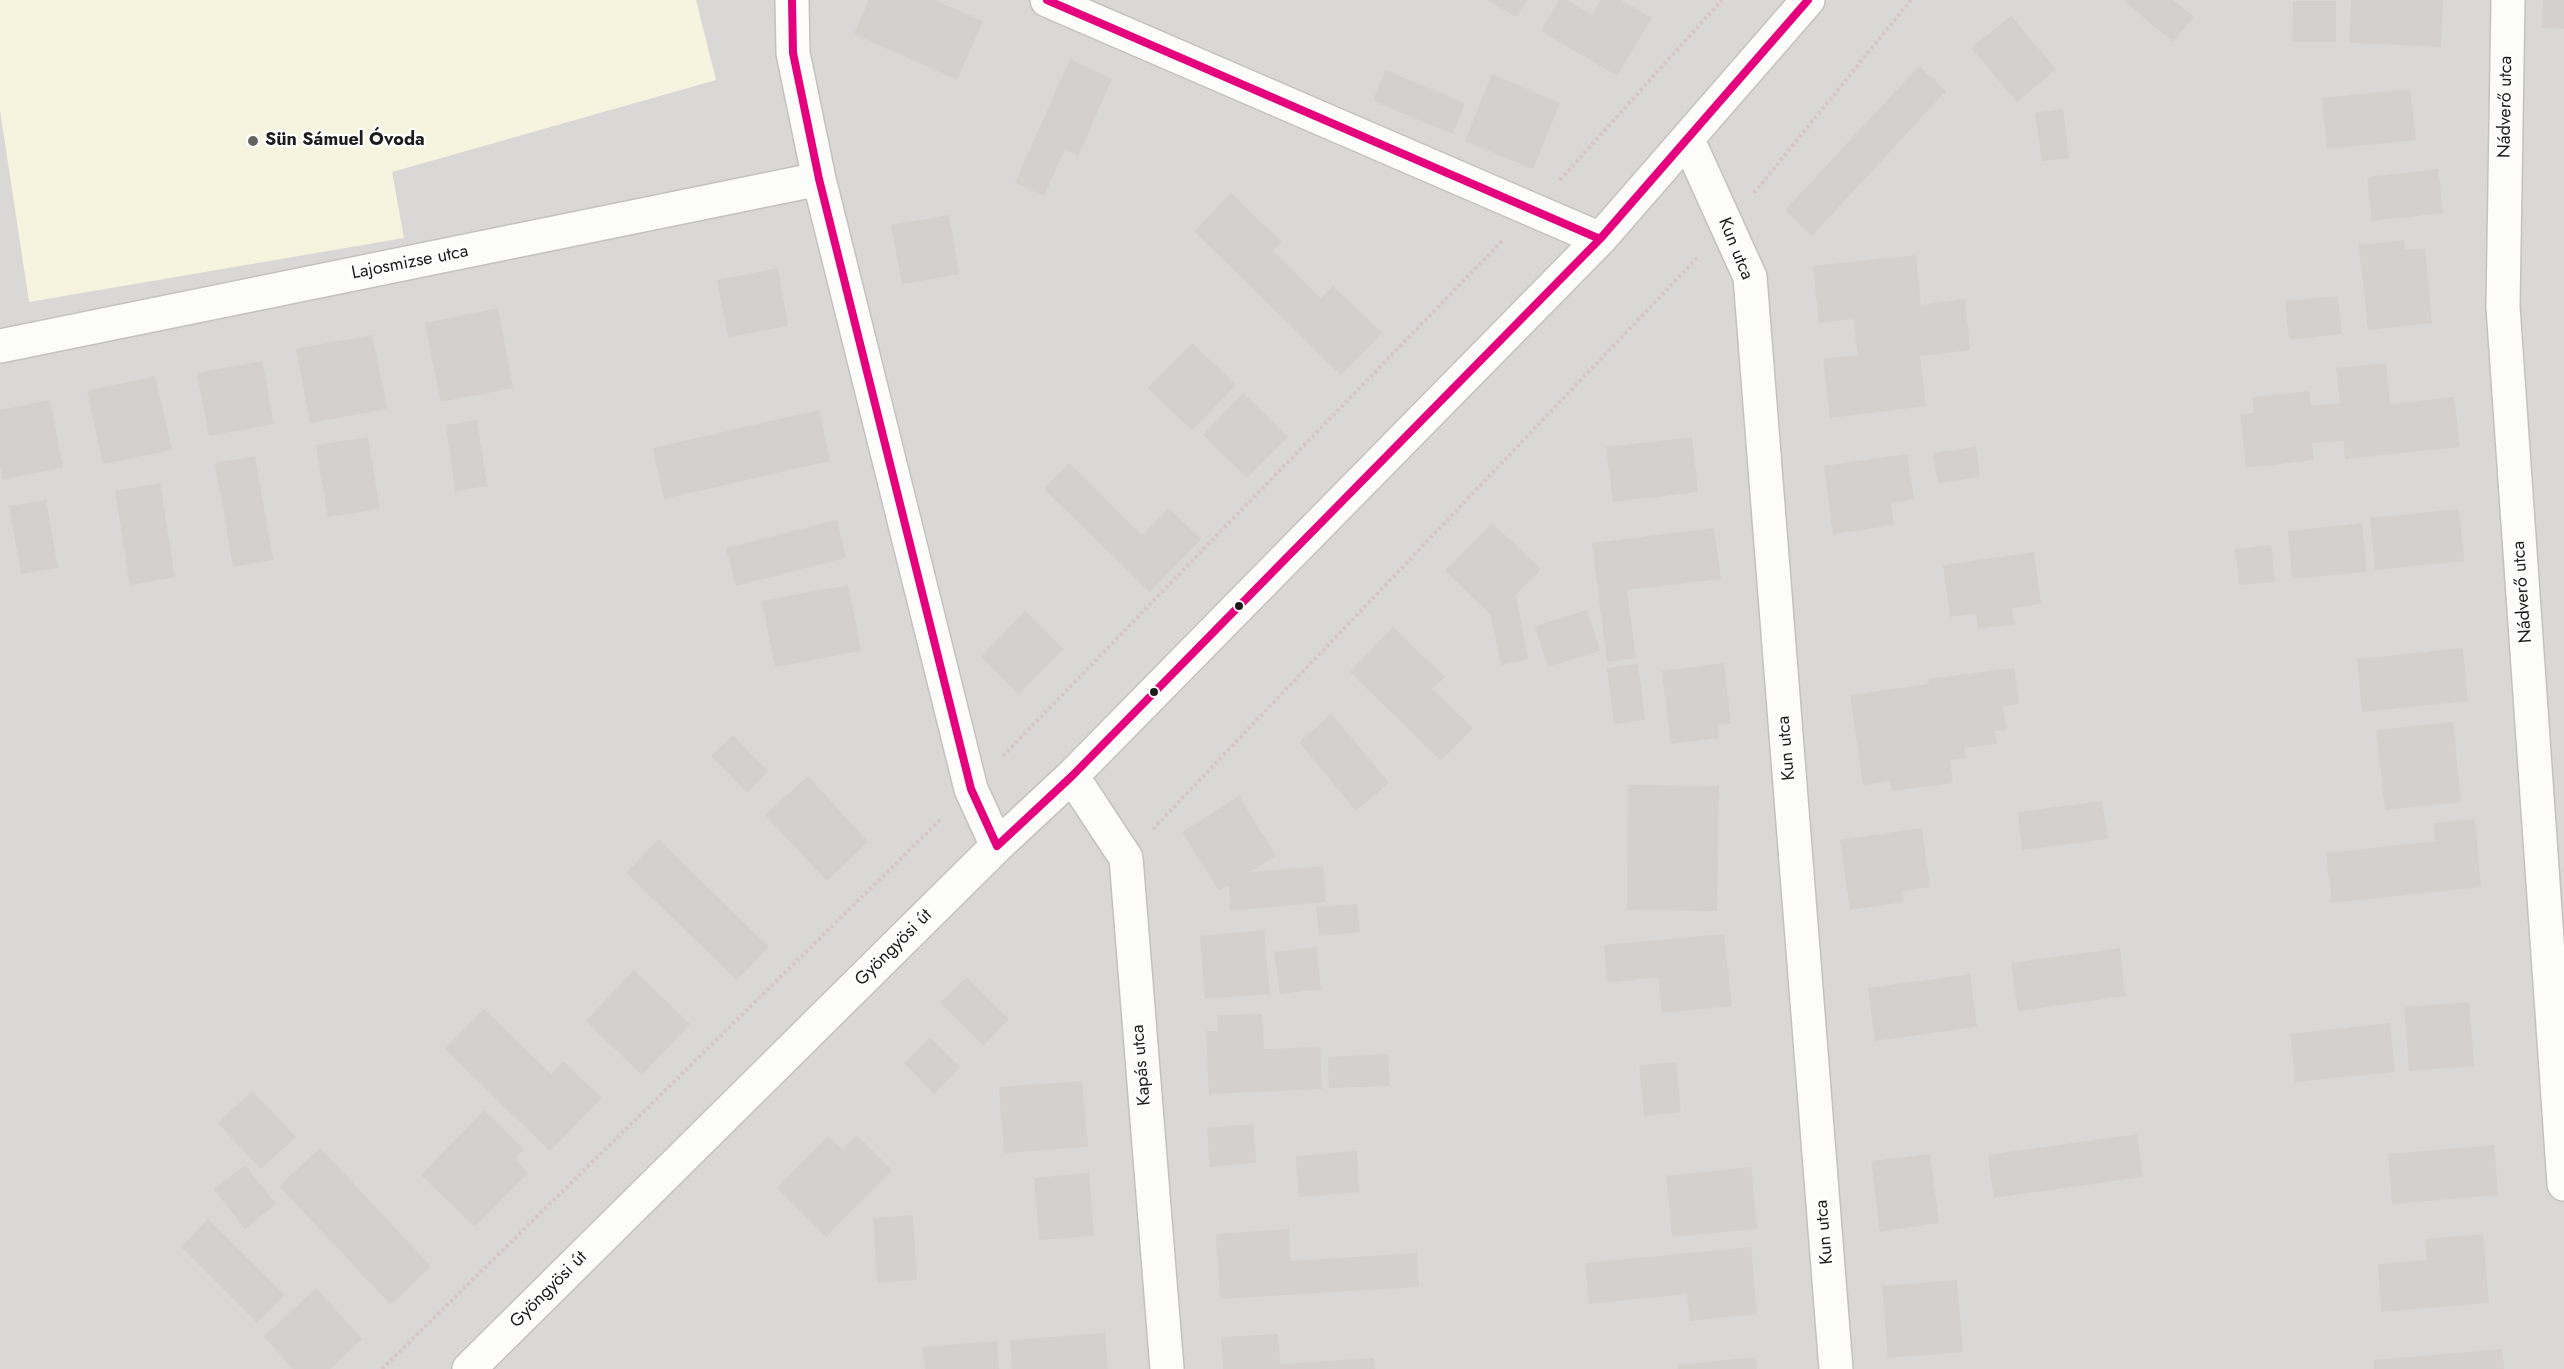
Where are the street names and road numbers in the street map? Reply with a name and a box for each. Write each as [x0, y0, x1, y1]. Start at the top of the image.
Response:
street label: Nádverő utca [2494, 56, 2518, 158]
street label: Kun utca [1713, 215, 1757, 283]
street label: Lajosmizse utca [350, 241, 470, 285]
street label: Nádverő utca [2509, 540, 2537, 644]
street label: Kun utca [1773, 715, 1801, 781]
street label: Gyöngyösi út [851, 905, 937, 991]
street label: Kapás utca [1128, 1023, 1156, 1107]
street label: Kun utca [1811, 1199, 1839, 1265]
street label: Gyöngyösi út [506, 1247, 592, 1333]

